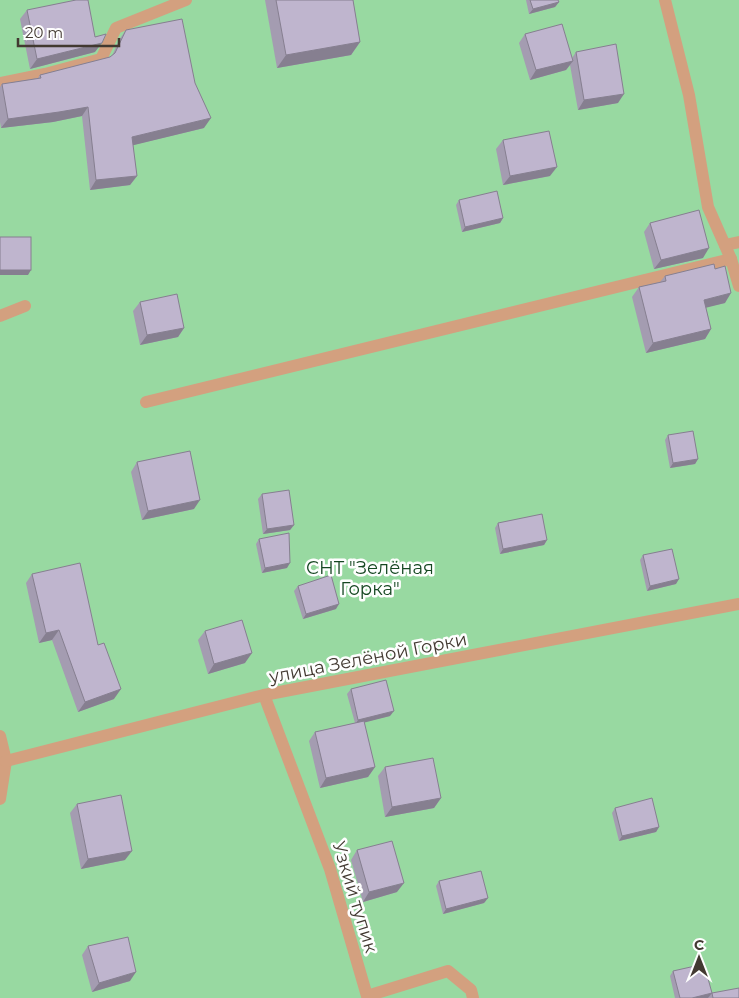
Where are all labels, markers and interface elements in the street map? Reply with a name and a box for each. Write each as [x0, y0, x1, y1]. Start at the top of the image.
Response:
scale bar [18, 15, 119, 47]
text: 20 m [25, 23, 63, 42]
park label: СНТ "Зелёная Горка" [306, 557, 434, 600]
street label: улица Зелёной Горки [266, 628, 469, 688]
street label: Узкий тупик [328, 839, 383, 956]
north arrow [674, 933, 724, 983]
text: С [694, 936, 704, 954]

